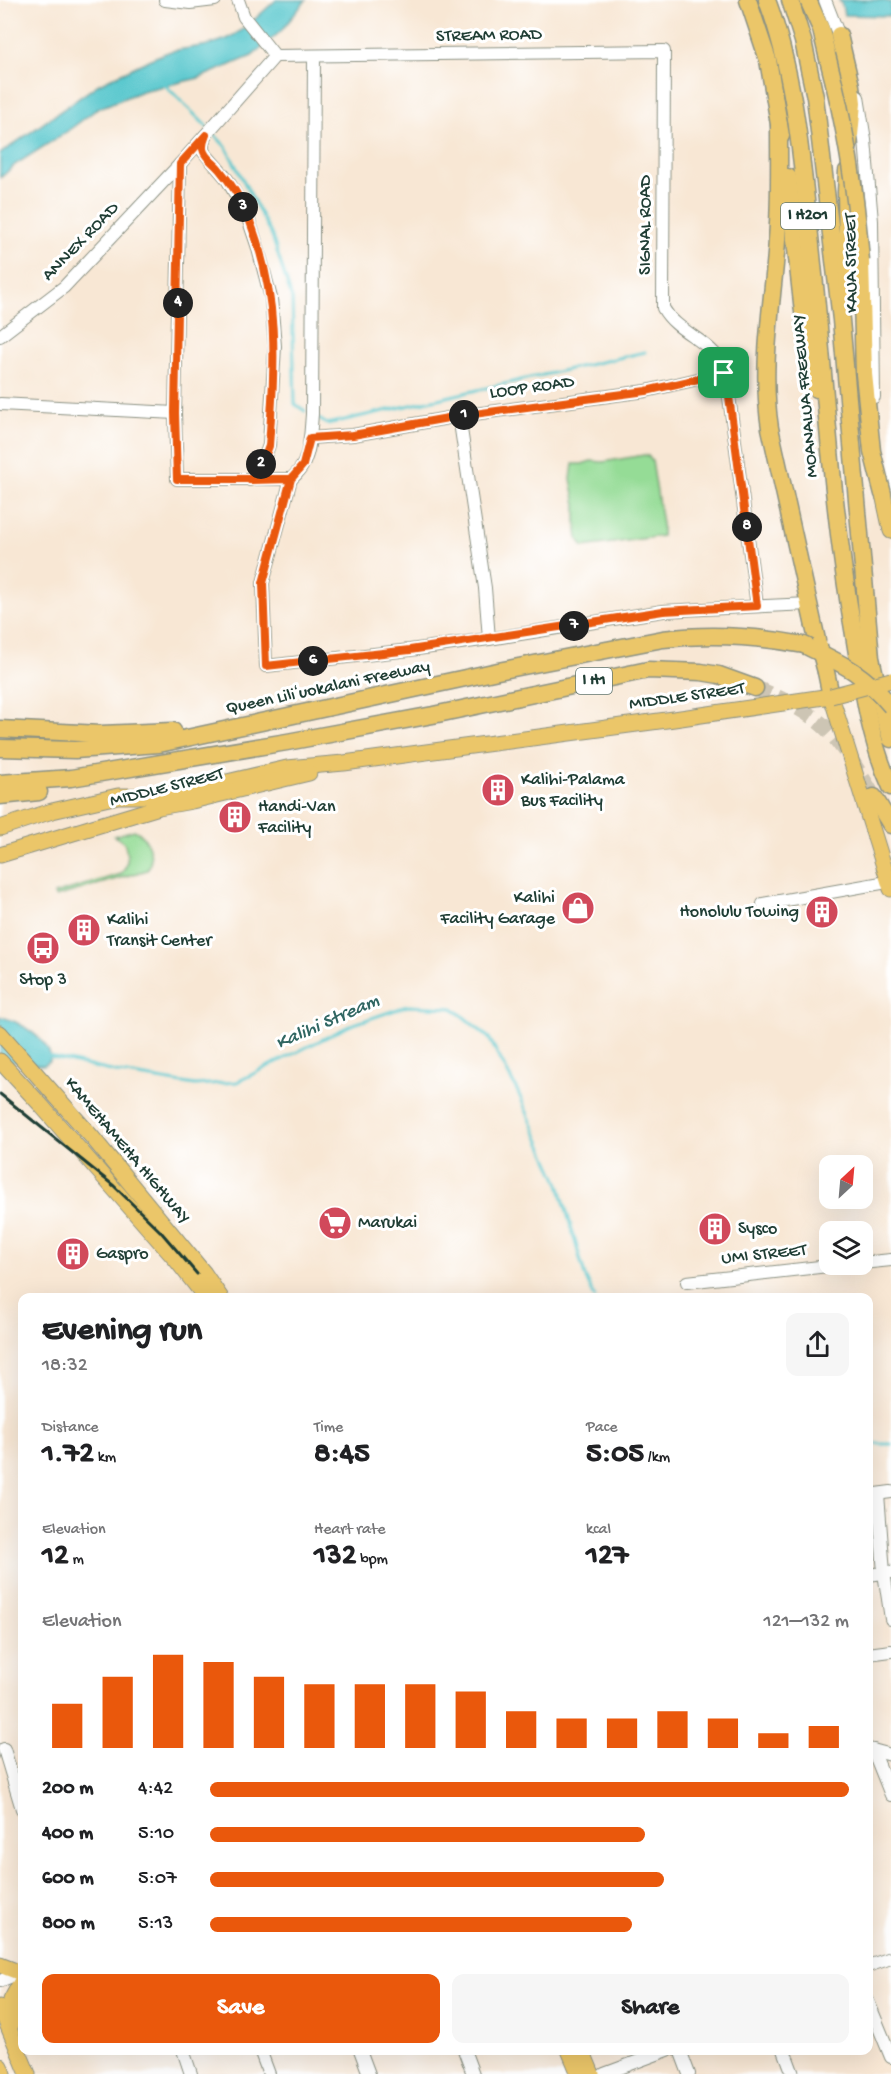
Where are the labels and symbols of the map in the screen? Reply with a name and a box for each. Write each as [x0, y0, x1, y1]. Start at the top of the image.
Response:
street label: STREAM ROAD [436, 25, 542, 47]
street label: SIGNAL ROAD [636, 175, 657, 275]
pin: 3 [228, 192, 258, 222]
street label: ANNEX ROAD [38, 198, 124, 286]
road number: I H201 [781, 203, 835, 229]
street label: KAUA STREET [841, 212, 863, 313]
pin: 4 [163, 288, 193, 318]
street label: MOANALUA FREEWAY [788, 314, 824, 478]
pin [698, 347, 749, 398]
street label: LOOP ROAD [488, 372, 576, 404]
pin: 1 [449, 400, 479, 430]
pin: 2 [246, 449, 276, 479]
pin: 8 [732, 512, 762, 542]
pin: 7 [559, 611, 589, 641]
pin: 6 [298, 646, 328, 676]
street label: Queen Liliʻuokalani Freeway [224, 656, 432, 720]
road number: I H1 [576, 668, 612, 694]
street label: MIDDLE STREET [628, 678, 747, 715]
street label: MIDDLE STREET [108, 763, 227, 812]
place label: Kalihi-Palama Bus Facility [520, 770, 626, 812]
building icon: Kalihi-Palama Bus Facility [480, 772, 516, 808]
place label: Handi-Van Facility [257, 797, 336, 839]
building icon: Handi-Van Facility [217, 799, 253, 835]
place label: Kalihi Facility Garage [439, 888, 556, 930]
shop icon: Kalihi Facility Garage [560, 890, 596, 926]
building icon: Honolulu Towing [804, 894, 840, 930]
place label: Honolulu Towing [679, 902, 799, 923]
place label: Kalihi Transit Center [106, 910, 213, 952]
building icon: Kalihi Transit Center [66, 912, 102, 948]
bus stop icon: Stop 3 [25, 930, 61, 966]
place label: Stop 3 [19, 970, 67, 991]
water label: Kalihi Stream [273, 990, 384, 1056]
street label: KAMEHAMEHA HIGHWAY [60, 1074, 194, 1228]
north arrow [819, 1155, 873, 1209]
supermarket icon: Marukai [317, 1205, 353, 1241]
building icon: Sysco [697, 1211, 733, 1247]
place label: Marukai [358, 1213, 417, 1234]
place label: Sysco [738, 1219, 777, 1240]
building icon: Gaspro [55, 1236, 91, 1272]
street label: UMI STREET [720, 1240, 809, 1270]
place label: Gaspro [96, 1244, 149, 1265]

